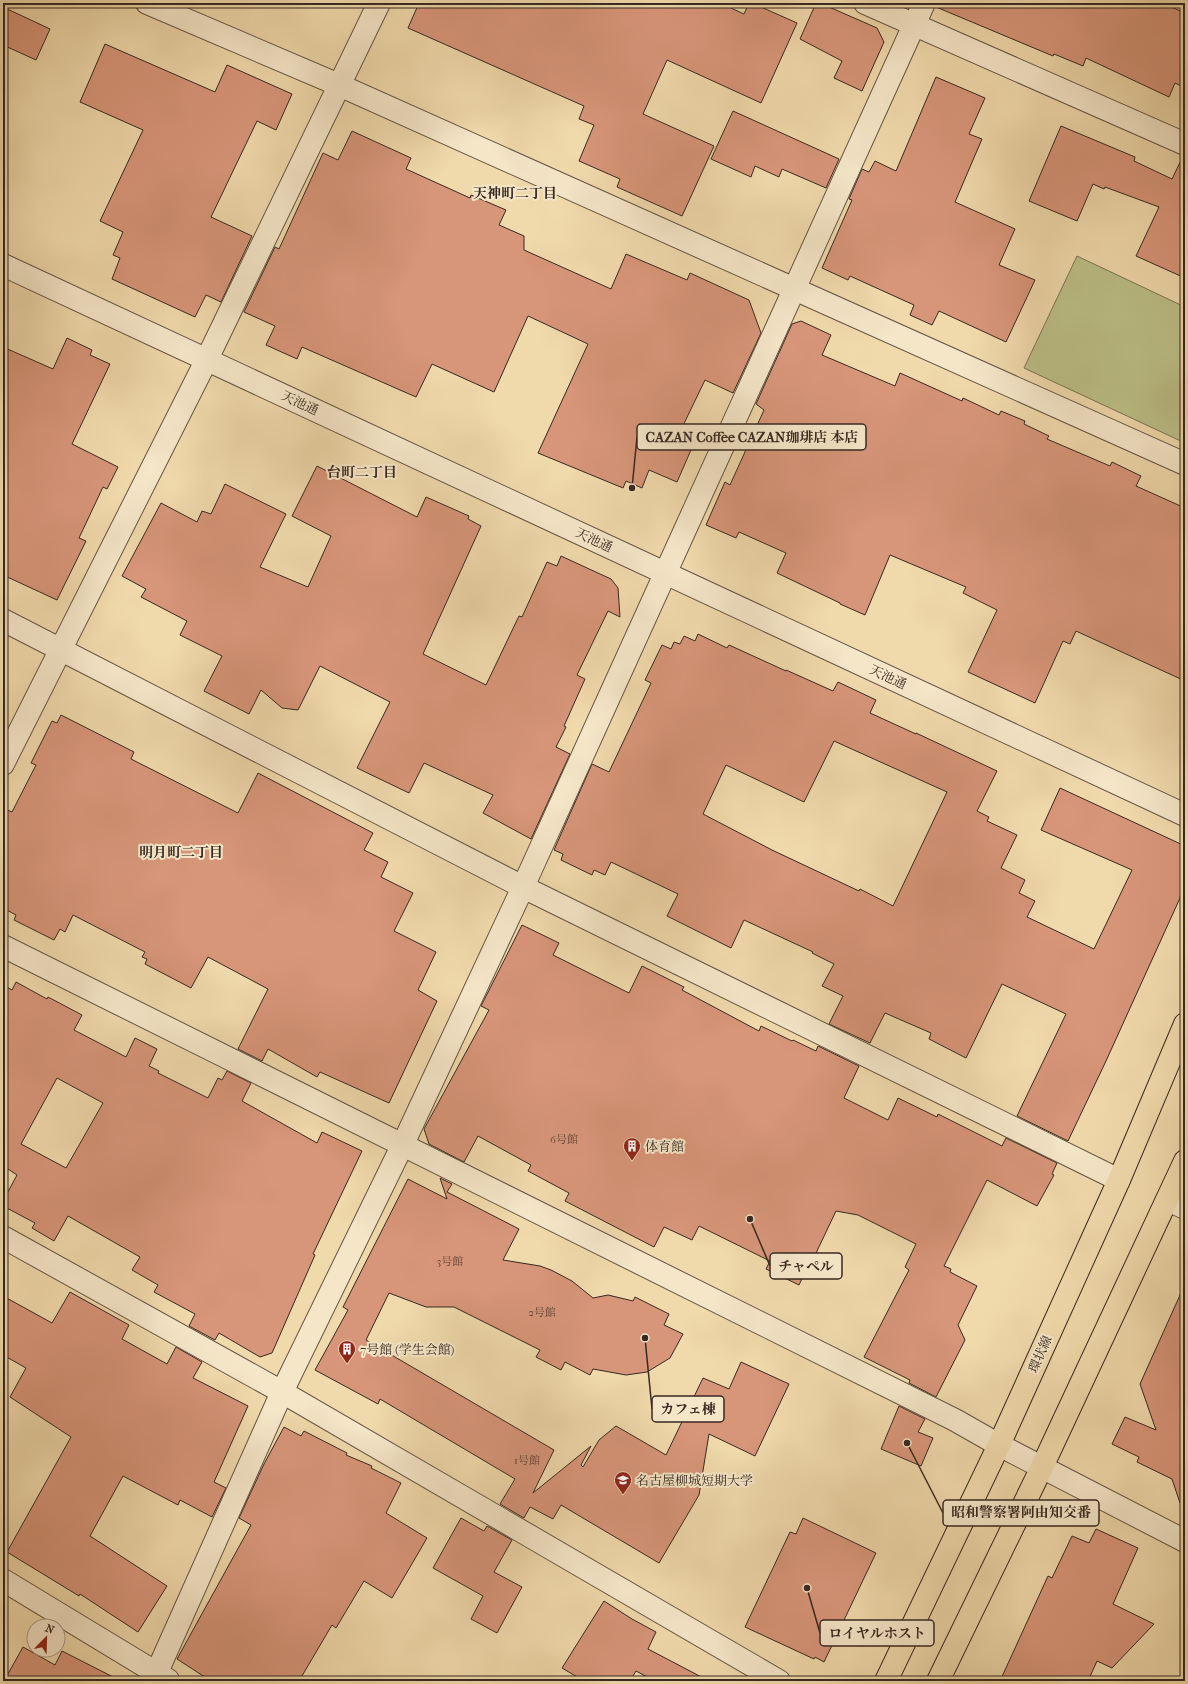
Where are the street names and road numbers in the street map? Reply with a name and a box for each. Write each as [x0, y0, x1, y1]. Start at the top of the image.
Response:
street label: 天池通 [279, 388, 321, 418]
street label: 天池通 [573, 525, 615, 555]
street label: 天池通 [867, 662, 909, 692]
street label: 環状線 [1025, 1333, 1055, 1375]

